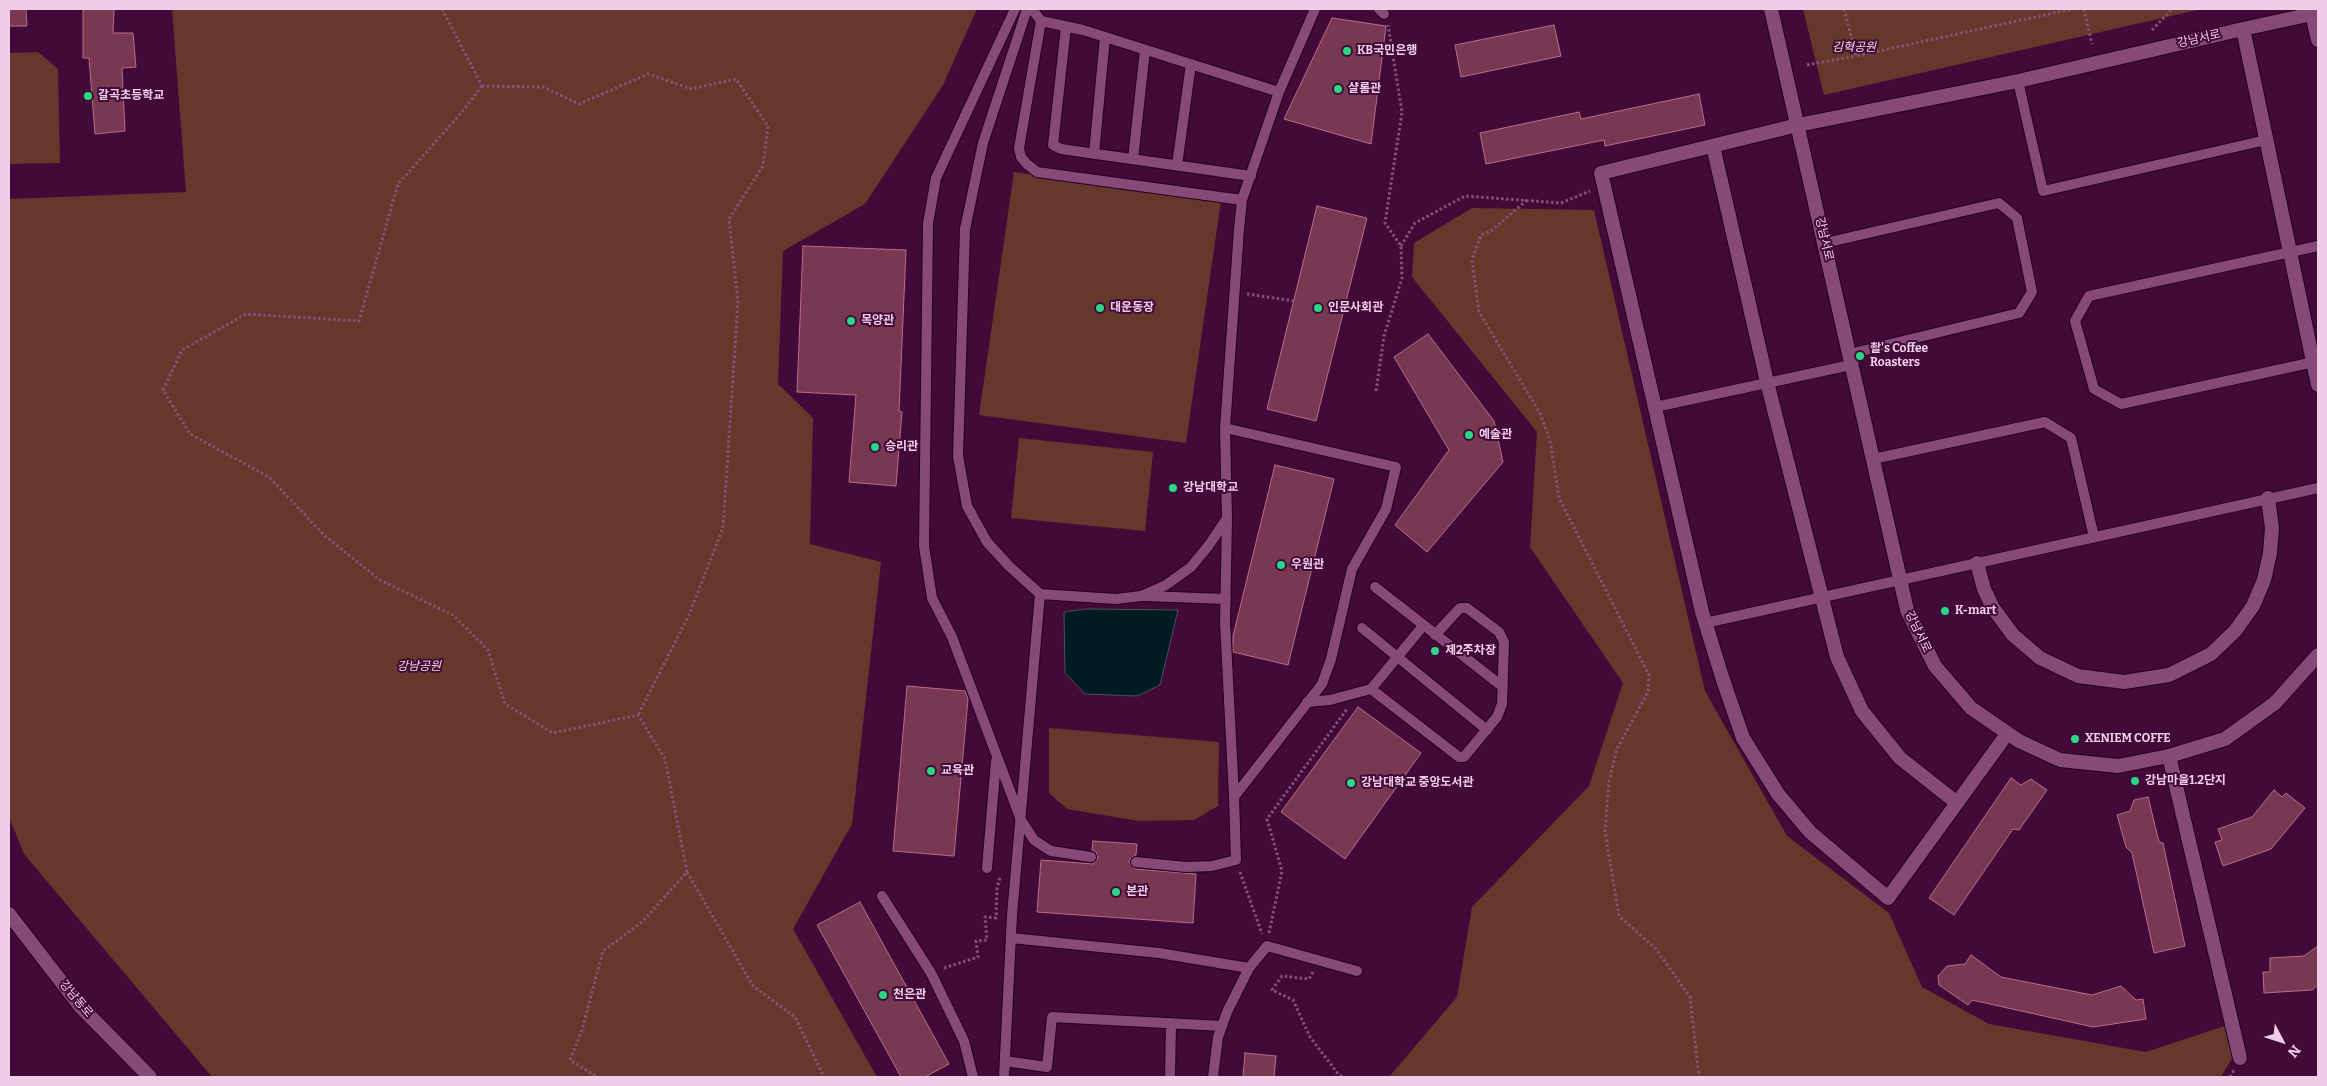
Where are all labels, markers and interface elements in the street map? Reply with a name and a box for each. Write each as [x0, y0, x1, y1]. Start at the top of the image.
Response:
street label: 강남서로 [2176, 27, 2222, 51]
park label: 김혁공원 [1832, 41, 1876, 55]
place label: KB국민은행 [1357, 44, 1417, 58]
marker: KB국민은행 [1341, 45, 1353, 57]
place label: 샬롬관 [1348, 82, 1381, 96]
marker: 샬롬관 [1332, 83, 1344, 95]
place label: 갈곡초등학교 [98, 89, 164, 103]
marker: 갈곡초등학교 [82, 90, 94, 102]
street label: 강남서로 [1812, 216, 1836, 262]
place label: 대운동장 [1110, 301, 1154, 315]
place label: 인문사회관 [1328, 301, 1383, 315]
marker: 대운동장 [1094, 302, 1106, 314]
marker: 인문사회관 [1312, 302, 1324, 314]
place label: 목양관 [861, 314, 894, 328]
marker: 목양관 [845, 315, 857, 327]
place label: 촬's Coffee Roasters [1870, 342, 1928, 370]
marker: 촬's Coffee Roasters [1854, 350, 1866, 362]
place label: 예술관 [1479, 428, 1512, 442]
marker: 예술관 [1463, 429, 1475, 441]
place label: 승리관 [885, 440, 918, 454]
marker: 승리관 [869, 441, 881, 453]
place label: 강남대학교 [1183, 481, 1238, 495]
marker: 강남대학교 [1167, 482, 1179, 494]
place label: 우원관 [1291, 558, 1324, 572]
marker: 우원관 [1275, 559, 1287, 571]
place label: K-mart [1955, 604, 1997, 618]
marker: K-mart [1939, 605, 1951, 617]
street label: 강남서로 [1902, 609, 1934, 655]
place label: 제2주차장 [1445, 644, 1496, 658]
marker: 제2주차장 [1429, 645, 1441, 657]
park label: 강남공원 [397, 660, 441, 674]
place label: XENIEM COFFE [2085, 732, 2170, 746]
marker: XENIEM COFFE [2069, 733, 2081, 745]
place label: 교육관 [941, 764, 974, 778]
marker: 교육관 [925, 765, 937, 777]
place label: 강남마을1.2단지 [2145, 774, 2226, 788]
marker: 강남마을1.2단지 [2129, 775, 2141, 787]
place label: 강남대학교 중앙도서관 [1361, 776, 1474, 790]
marker: 강남대학교 중앙도서관 [1345, 777, 1357, 789]
place label: 본관 [1126, 885, 1148, 899]
marker: 본관 [1110, 886, 1122, 898]
street label: 강남동로 [56, 977, 96, 1021]
place label: 천은관 [893, 988, 926, 1002]
marker: 천은관 [877, 989, 889, 1001]
north arrow [2257, 1016, 2307, 1066]
text: N [2284, 1041, 2304, 1061]

